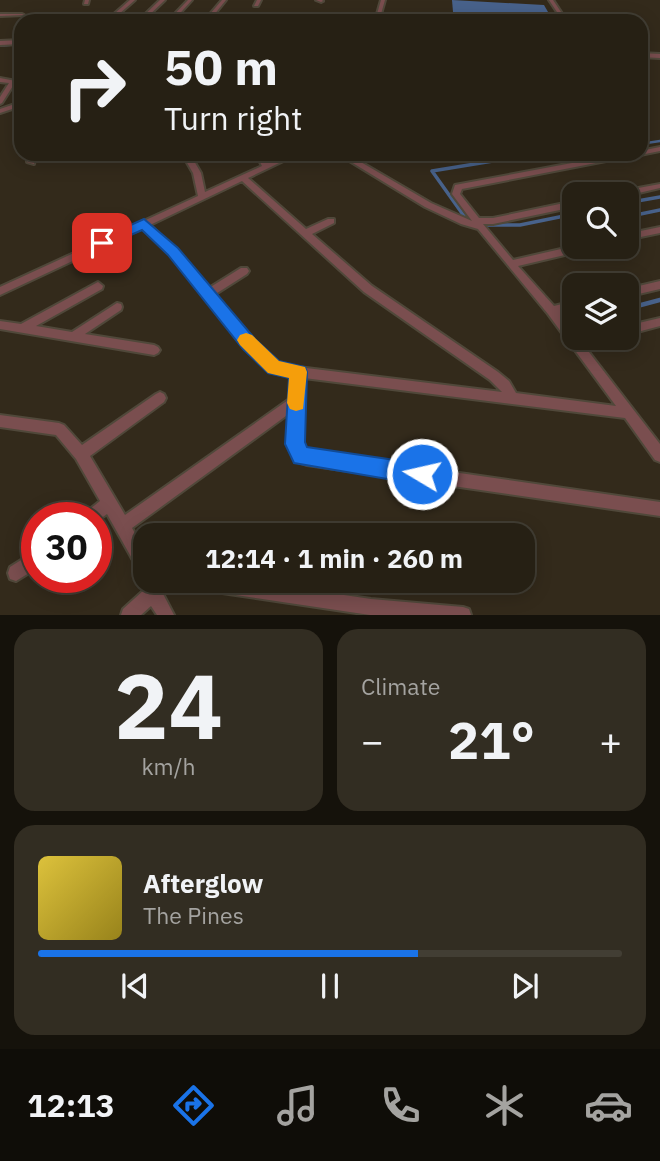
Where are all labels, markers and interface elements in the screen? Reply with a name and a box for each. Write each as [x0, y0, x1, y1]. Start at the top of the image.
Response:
text: 50 m [164, 35, 278, 98]
icon: right [49, 42, 140, 133]
text: Turn right [164, 97, 302, 139]
map controls [562, 182, 639, 350]
button: search [562, 182, 639, 259]
pin [72, 213, 132, 273]
icon: arrive [83, 224, 121, 262]
button: layers [562, 273, 639, 350]
position arrow [385, 437, 459, 511]
speed limit sign: 30 [21, 502, 112, 593]
text: 12:14 · 1 min · 260 m [205, 541, 463, 575]
text: 24 [114, 646, 223, 764]
text: Climate [361, 671, 440, 701]
text: 21° [448, 706, 535, 773]
text: − [361, 716, 384, 765]
text: + [599, 716, 622, 765]
text: km/h [141, 751, 196, 781]
text: Afterglow [143, 866, 263, 900]
text: The Pines [143, 900, 244, 930]
icon: previous [116, 967, 154, 1005]
icon: pause [311, 967, 349, 1005]
icon: next [506, 967, 544, 1005]
icon: directions [169, 1081, 218, 1130]
icon: music [273, 1081, 322, 1130]
icon: phone [376, 1081, 425, 1130]
icon: climate [480, 1081, 529, 1130]
icon: car [584, 1081, 633, 1130]
text: 12:13 [27, 1084, 115, 1126]

